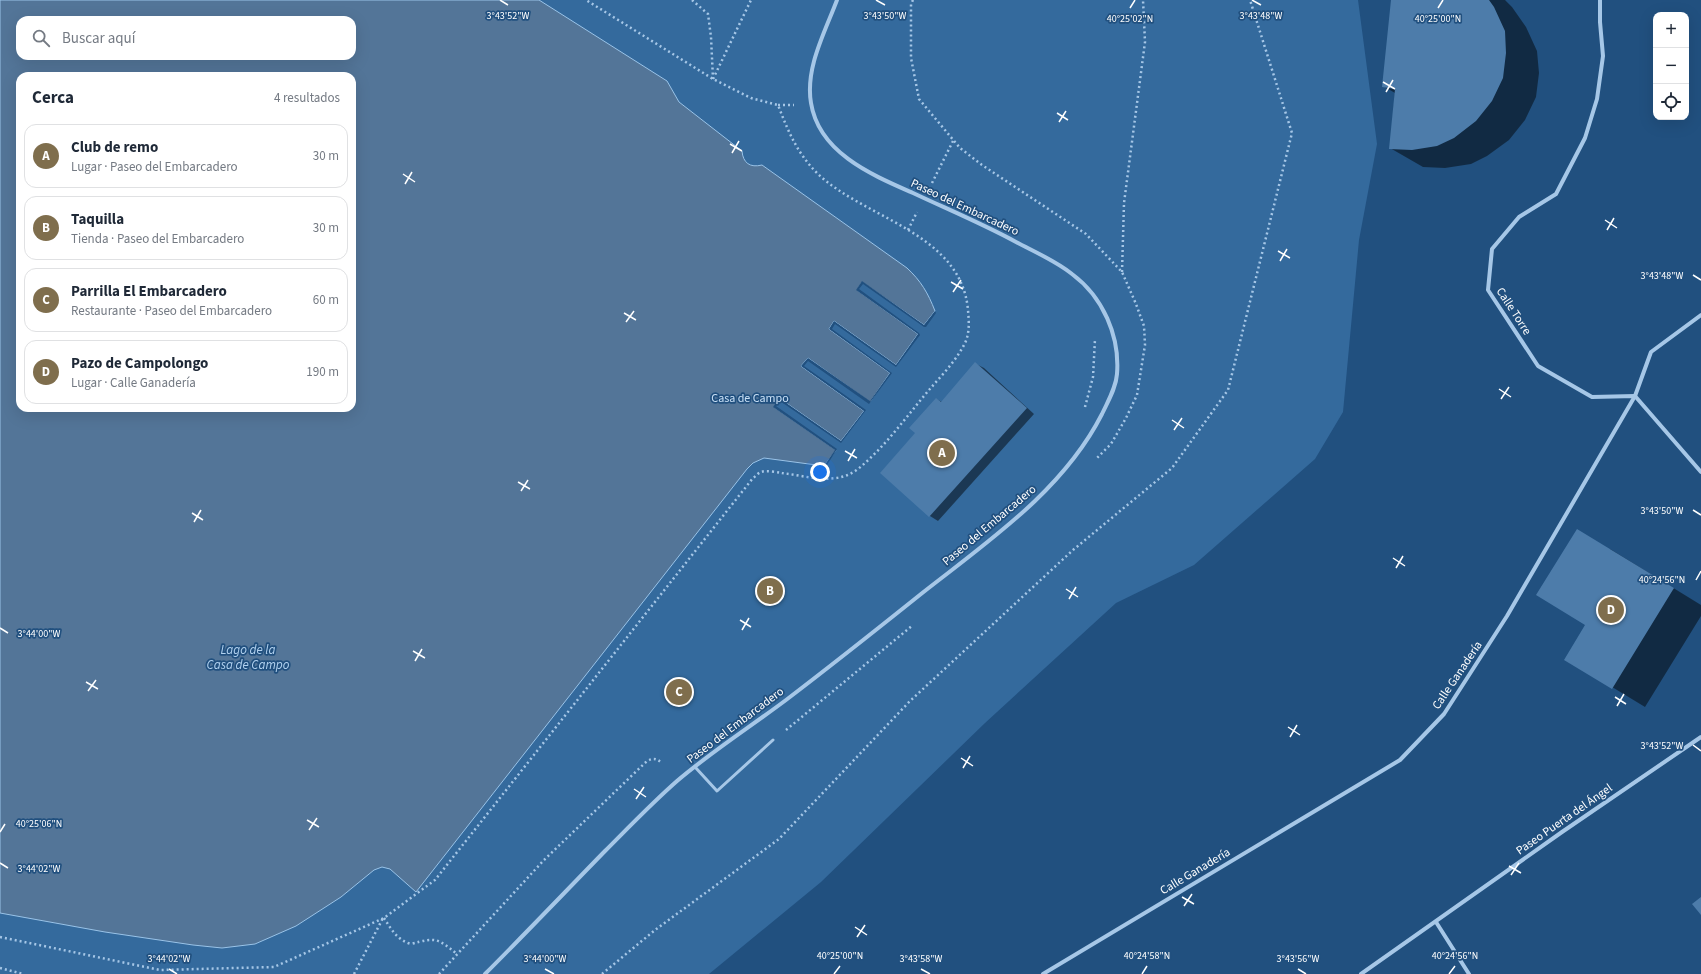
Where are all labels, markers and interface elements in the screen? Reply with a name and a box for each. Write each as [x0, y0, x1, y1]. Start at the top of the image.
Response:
text: 3°43'52"W [487, 9, 530, 23]
text: 3°43'50"W [864, 9, 907, 23]
text: 3°43'48"W [1240, 9, 1283, 23]
text: 40°25'02"N [1107, 12, 1153, 26]
text: 40°25'00"N [1415, 12, 1461, 26]
map controls [1653, 12, 1689, 120]
button: + [1653, 12, 1689, 48]
search box [16, 16, 356, 60]
icon: search [30, 27, 52, 49]
text: Buscar aquí [62, 28, 135, 49]
button: − [1653, 48, 1689, 84]
button: locate [1653, 84, 1689, 120]
text: Cerca [32, 86, 74, 110]
text: 4 resultados [274, 89, 340, 107]
text: Club de remo [71, 137, 158, 158]
text: A [42, 147, 50, 165]
text: 30 m [313, 147, 339, 165]
text: Lugar · Paseo del Embarcadero [71, 158, 238, 176]
street label: Paseo del Embarcadero [908, 175, 1022, 240]
text: Taquilla [71, 209, 124, 230]
text: B [42, 219, 50, 237]
text: 30 m [313, 219, 339, 237]
text: Tienda · Paseo del Embarcadero [71, 230, 244, 248]
text: 3°43'48"W [1641, 269, 1684, 283]
text: Parrilla El Embarcadero [71, 281, 227, 302]
street label: Calle Torre [1492, 284, 1535, 338]
text: C [42, 291, 50, 309]
text: 60 m [313, 291, 339, 309]
text: Restaurante · Paseo del Embarcadero [71, 302, 272, 320]
text: Pazo de Campolongo [71, 353, 208, 374]
text: D [42, 363, 50, 381]
text: 190 m [306, 363, 339, 381]
text: Lugar · Calle Ganadería [71, 374, 196, 392]
park label: Casa de Campo [711, 390, 789, 407]
pin: A [929, 438, 955, 468]
your location [810, 462, 830, 482]
street label: Paseo del Embarcadero [939, 481, 1040, 570]
text: 3°43'50"W [1641, 504, 1684, 518]
text: 40°24'56"N [1639, 573, 1685, 587]
pin: B [757, 576, 783, 606]
pin: D [1598, 595, 1624, 625]
text: 3°44'00"W [18, 627, 61, 641]
street label: Calle Ganadería [1428, 638, 1487, 713]
water label: Lago de la Casa de Campo [207, 641, 290, 674]
pin: C [666, 677, 692, 707]
street label: Paseo del Embarcadero [683, 683, 787, 768]
text: 3°43'52"W [1641, 739, 1684, 753]
street label: Paseo Puerta del Ángel [1513, 780, 1616, 859]
text: 40°25'06"N [16, 817, 62, 831]
street label: Calle Ganadería [1157, 844, 1234, 899]
text: 3°44'02"W [18, 862, 61, 876]
text: 40°25'00"N [817, 949, 863, 963]
text: 40°24'58"N [1124, 949, 1170, 963]
text: 40°24'56"N [1432, 949, 1478, 963]
text: 3°44'02"W [148, 952, 191, 966]
text: 3°44'00"W [524, 952, 567, 966]
text: 3°43'58"W [900, 952, 943, 966]
text: 3°43'56"W [1277, 952, 1320, 966]

